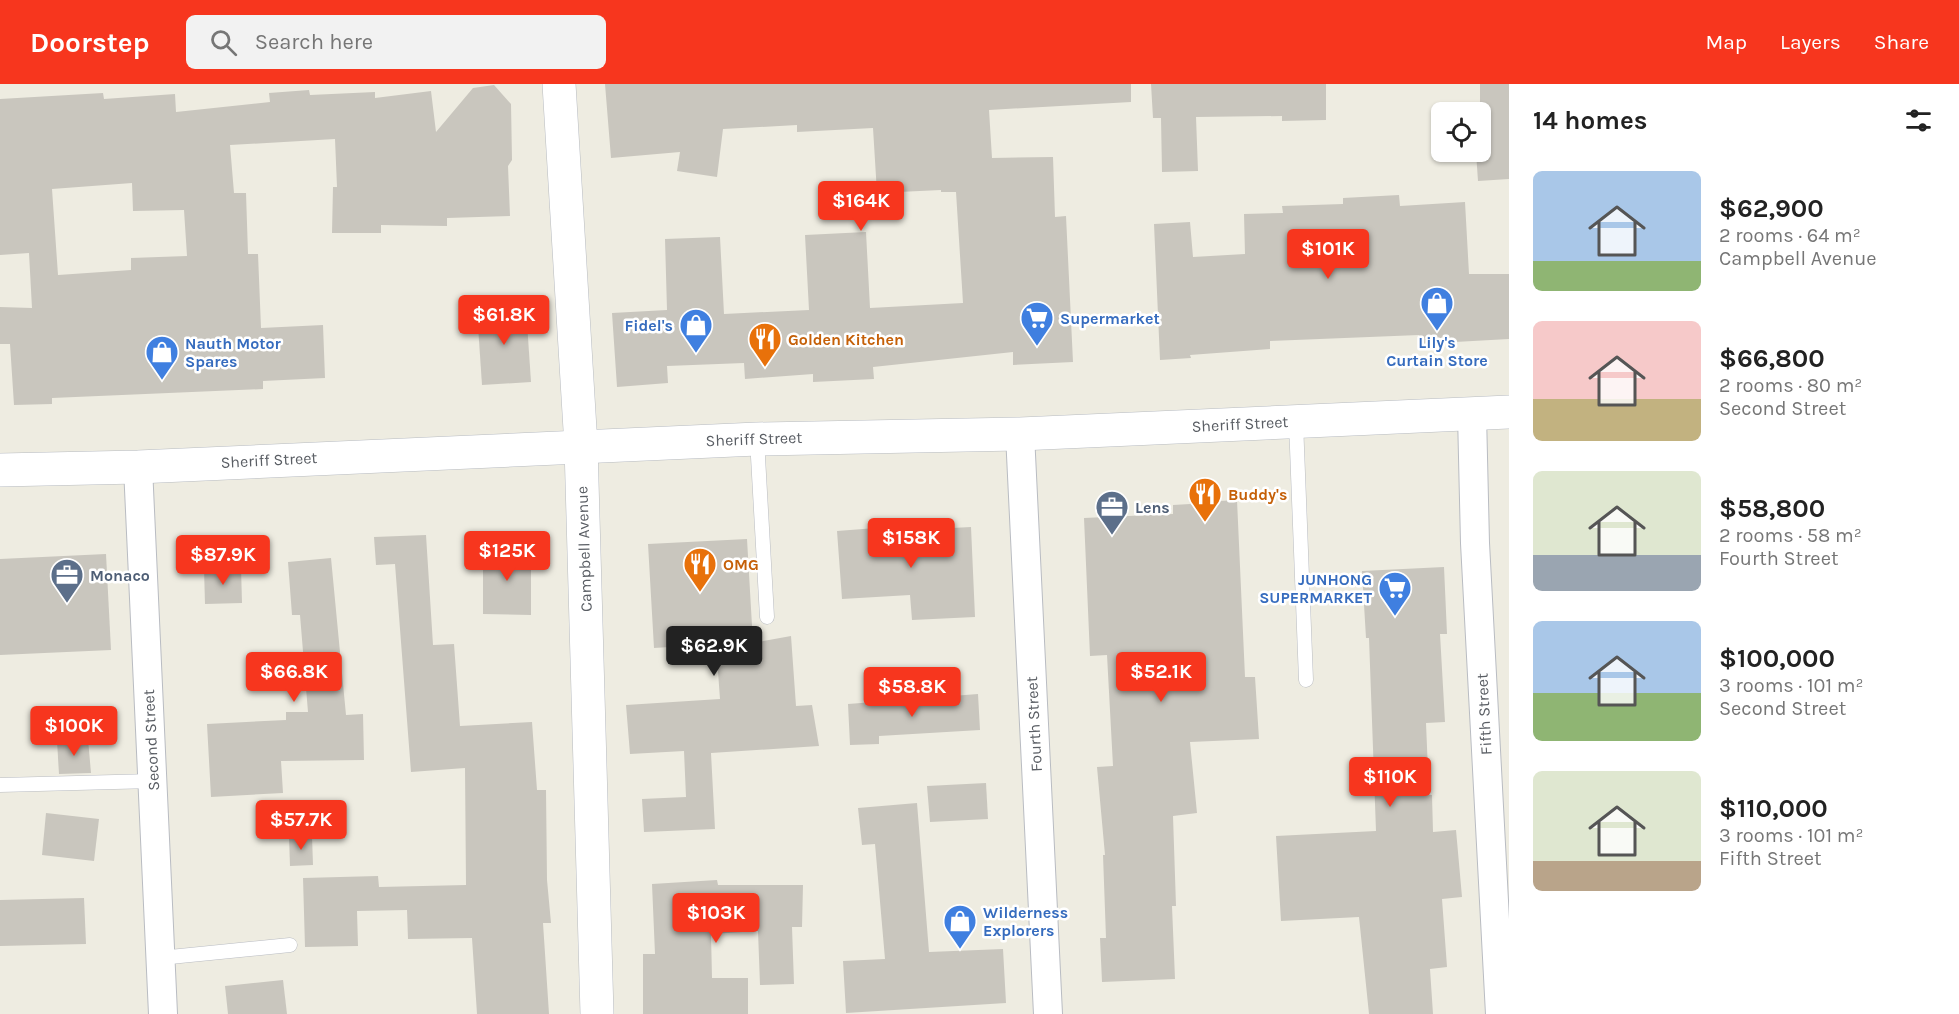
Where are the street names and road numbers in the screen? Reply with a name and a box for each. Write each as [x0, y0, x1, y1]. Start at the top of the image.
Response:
street label: Sheriff Street [1191, 412, 1289, 436]
street label: Sheriff Street [705, 428, 803, 450]
street label: Sheriff Street [220, 448, 318, 472]
street label: Campbell Avenue [572, 486, 596, 612]
street label: Fifth Street [1472, 673, 1496, 755]
street label: Fourth Street [1022, 676, 1046, 772]
street label: Second Street [139, 689, 163, 791]

